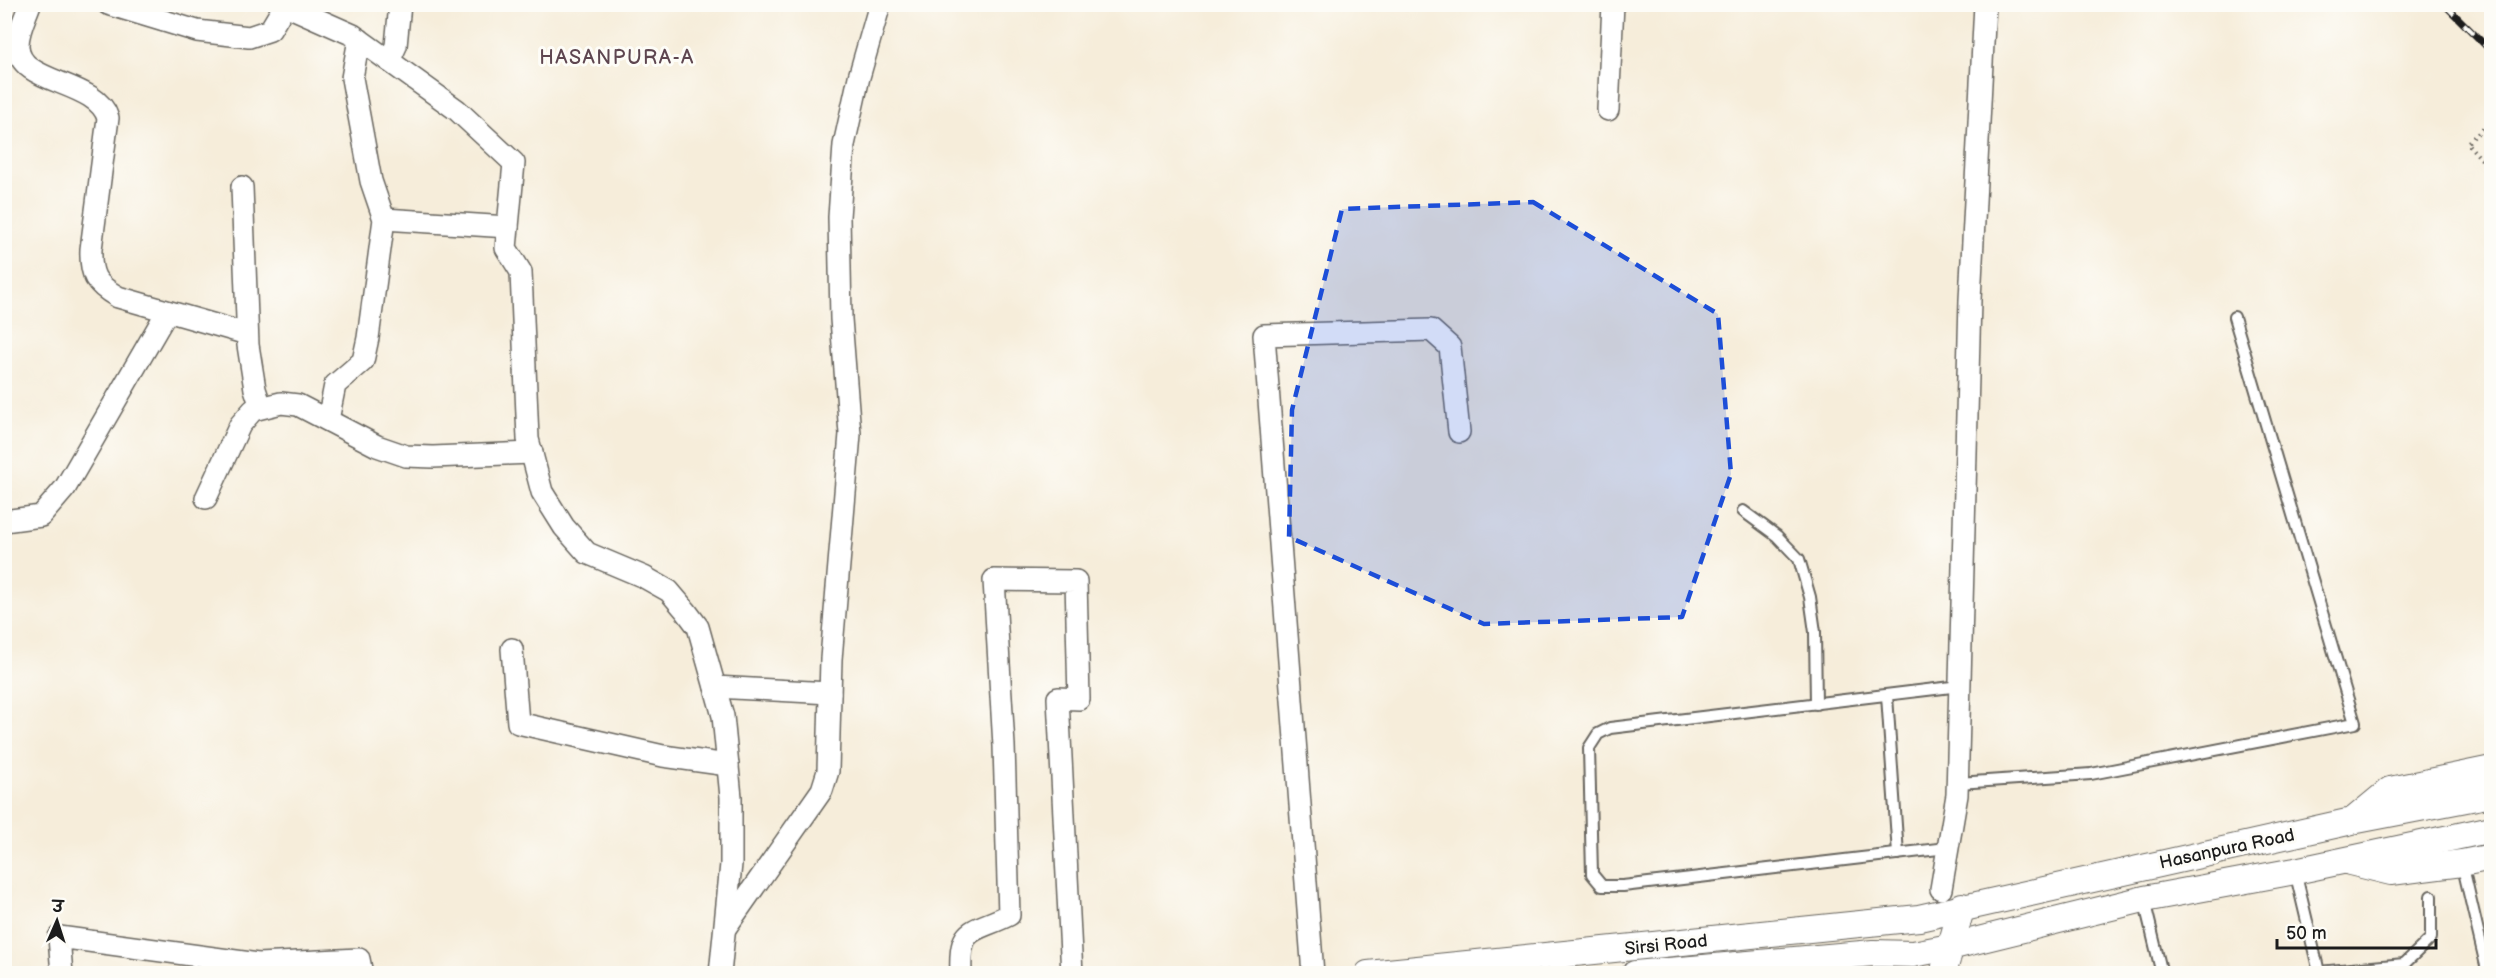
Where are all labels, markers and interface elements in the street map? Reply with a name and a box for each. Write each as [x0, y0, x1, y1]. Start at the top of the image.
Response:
district label: HASANPURA-A [539, 46, 695, 70]
street label: Hasanpura Road [2158, 824, 2296, 874]
north arrow [27, 891, 87, 951]
text: उ [50, 898, 65, 917]
scale bar [2277, 912, 2436, 950]
text: 50 m [2286, 923, 2327, 944]
street label: Sirsi Road [1624, 930, 1708, 960]

